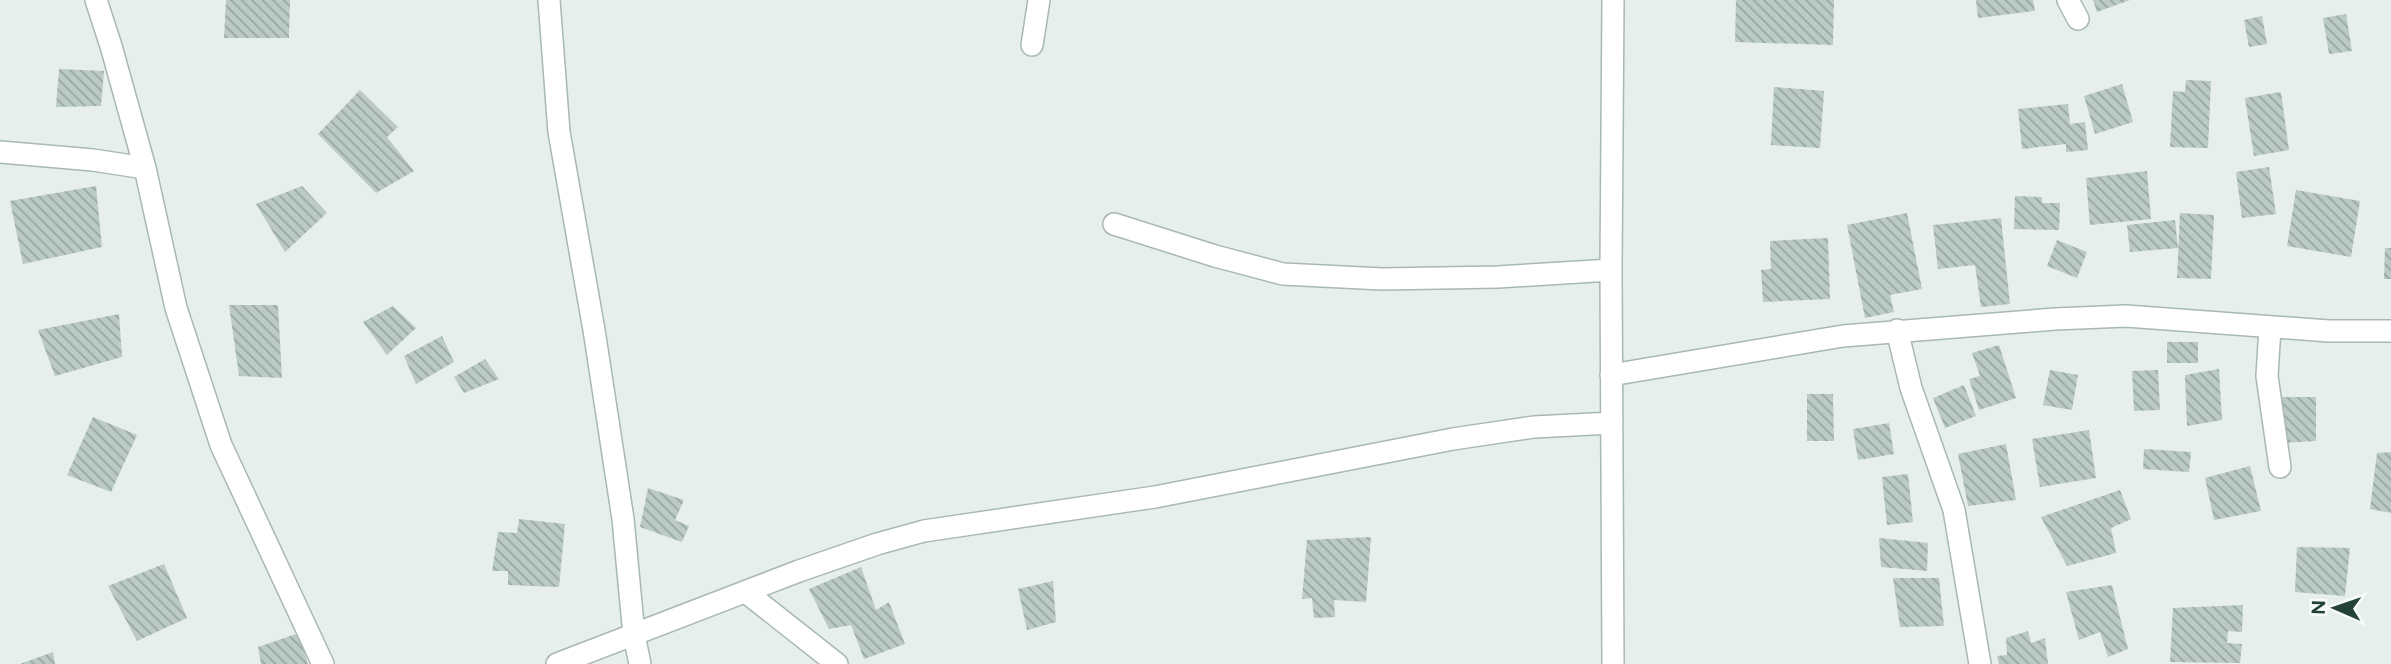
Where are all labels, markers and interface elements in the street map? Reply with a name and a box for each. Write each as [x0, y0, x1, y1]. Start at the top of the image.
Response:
north arrow [2300, 573, 2370, 643]
text: N [2307, 600, 2330, 615]

